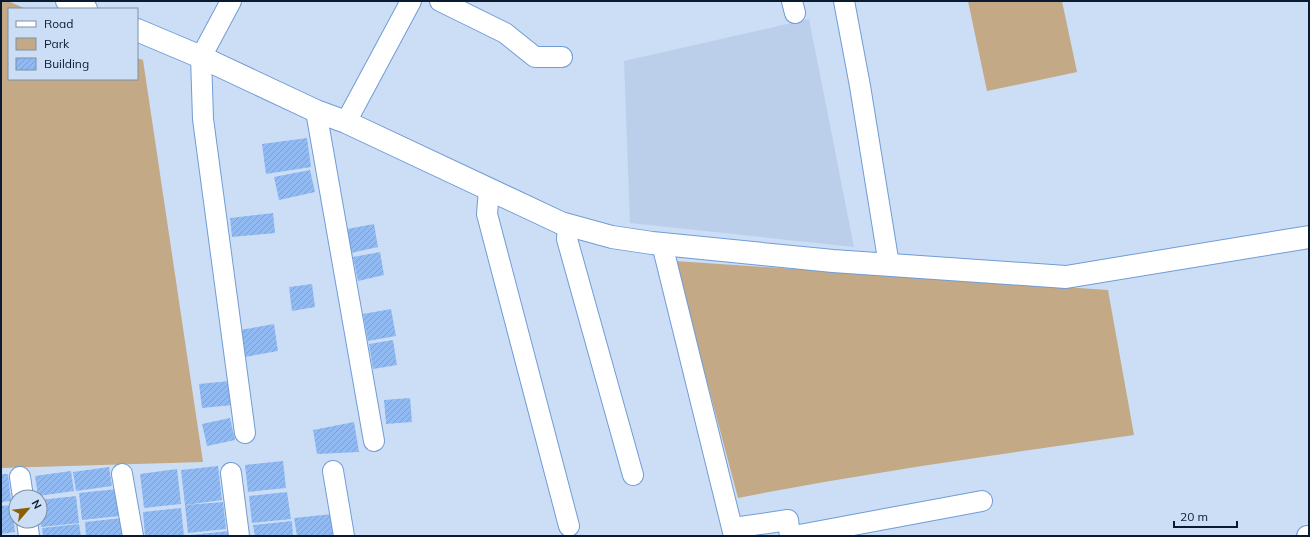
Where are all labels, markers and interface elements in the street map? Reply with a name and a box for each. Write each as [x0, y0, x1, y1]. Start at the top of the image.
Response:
legend [8, 8, 138, 80]
text: Road [44, 16, 73, 31]
text: Park [44, 36, 70, 51]
text: Building [44, 56, 89, 71]
north arrow [8, 489, 48, 529]
text: N [29, 497, 45, 511]
scale bar [1174, 503, 1237, 529]
text: 20 m [1180, 509, 1208, 524]

